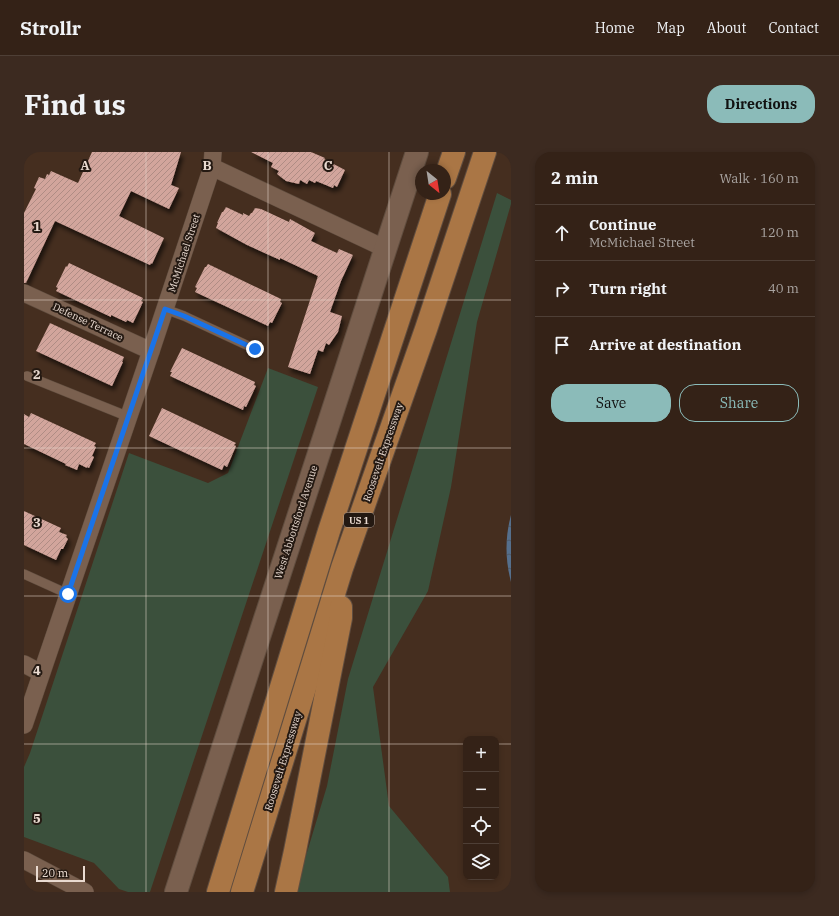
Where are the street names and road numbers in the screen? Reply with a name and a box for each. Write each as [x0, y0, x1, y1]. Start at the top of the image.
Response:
street label: McMichael Street [165, 212, 203, 294]
street label: Defense Terrace [51, 300, 125, 344]
street label: Roosevelt Expressway [360, 400, 406, 503]
street label: West Abbottsford Avenue [271, 464, 321, 580]
road number: US 1 [344, 513, 374, 527]
street label: Roosevelt Expressway [262, 709, 305, 812]

